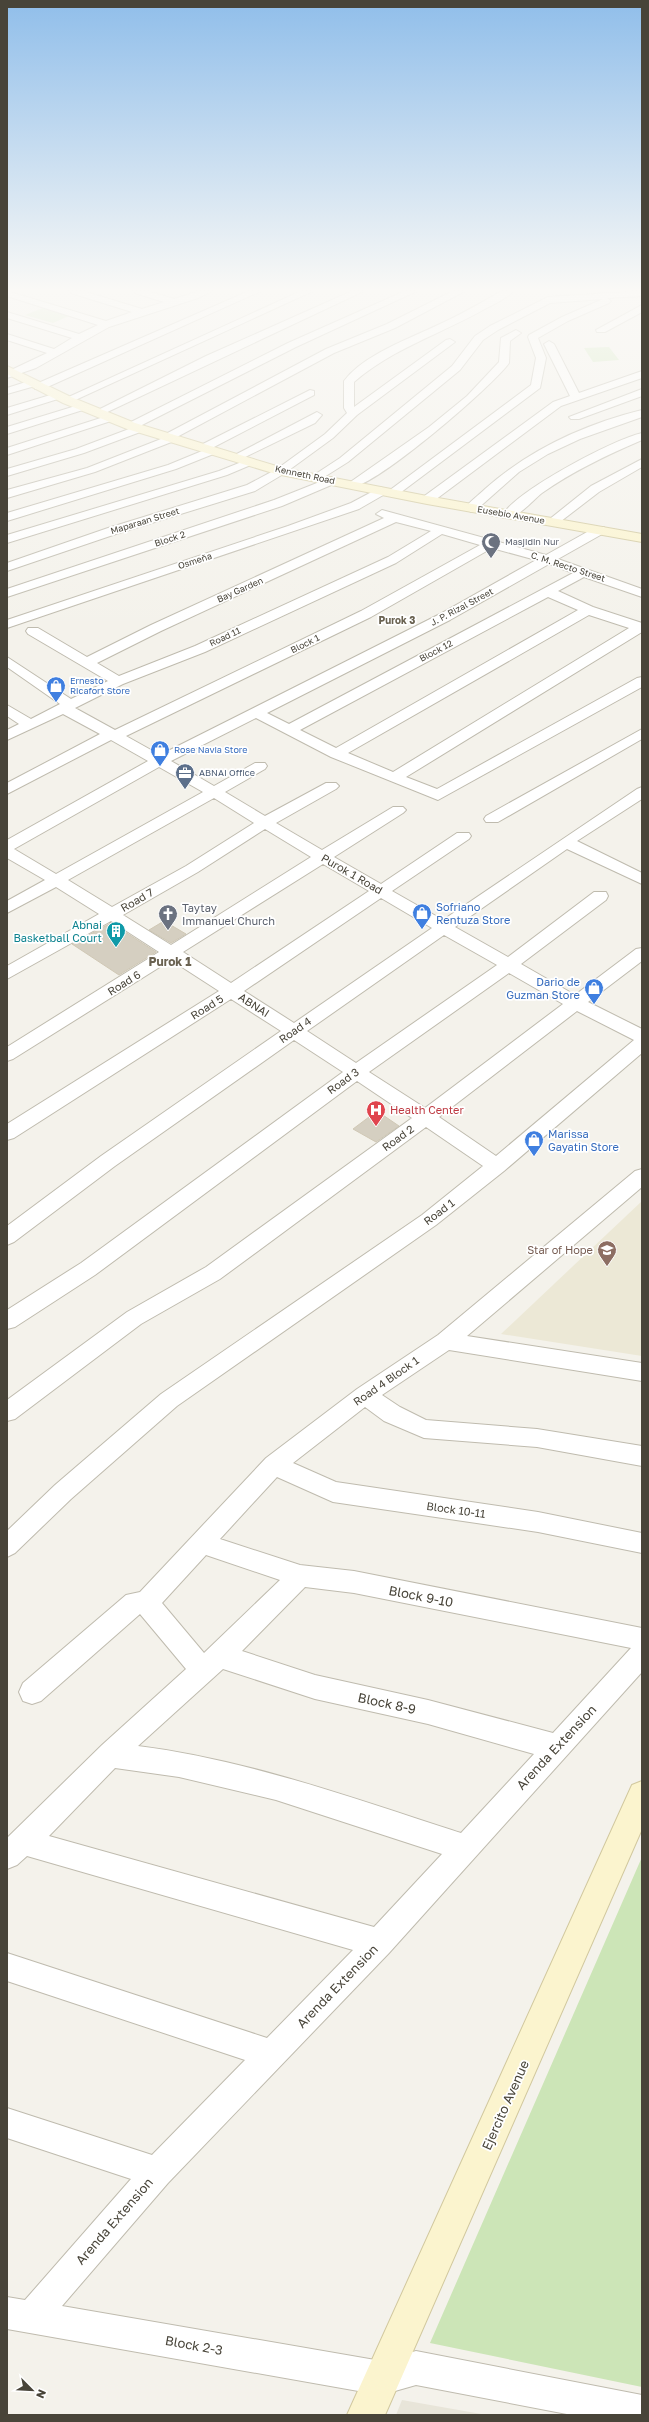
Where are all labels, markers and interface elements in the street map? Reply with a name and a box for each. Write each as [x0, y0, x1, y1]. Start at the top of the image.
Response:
street label: Kenneth Road [274, 463, 336, 486]
street label: Eusebio Avenue [477, 503, 546, 526]
street label: Maparaan Street [109, 505, 181, 536]
street label: Block 2 [153, 528, 187, 549]
mosque icon: Masjidin Nur [480, 531, 502, 559]
place label: Masjidin Nur [505, 536, 559, 547]
street label: C. M. Recto Street [530, 549, 607, 584]
street label: Osmeña [176, 550, 213, 571]
street label: Bay Garden [215, 574, 265, 605]
street label: J. P. Rizal Street [429, 585, 495, 628]
district label: Purok 3 [379, 614, 415, 626]
street label: Road 11 [207, 624, 243, 649]
street label: Block 1 [289, 632, 322, 655]
street label: Block 12 [417, 637, 454, 664]
shop icon: Ernesto Ricafort Store [45, 675, 67, 703]
place label: Ernesto Ricafort Store [70, 675, 130, 696]
shop icon: Rose Navia Store [149, 739, 171, 767]
place label: Rose Navia Store [174, 744, 247, 755]
office icon: ABNAI Office [174, 762, 196, 790]
place label: ABNAI Office [199, 767, 255, 778]
street label: Purok 1 Road [319, 851, 385, 896]
street label: Road 7 [118, 885, 156, 914]
place label: Sofriano Rentuza Store [436, 900, 510, 926]
place label: Taytay Immanuel Church [182, 901, 275, 927]
shop icon: Sofriano Rentuza Store [411, 902, 433, 930]
church icon: Taytay Immanuel Church [157, 903, 179, 931]
place label: Abnai Basketball Court [13, 918, 102, 944]
building icon: Abnai Basketball Court [105, 920, 127, 948]
district label: Purok 1 [148, 954, 192, 969]
street label: Road 6 [105, 967, 143, 998]
place label: Dario de Guzman Store [506, 975, 580, 1001]
shop icon: Dario de Guzman Store [583, 977, 605, 1005]
street label: ABNAI [237, 990, 272, 1019]
street label: Road 5 [188, 992, 225, 1022]
street label: Road 4 [276, 1014, 314, 1045]
street label: Road 3 [324, 1065, 361, 1096]
hospital icon: Health Center [365, 1099, 387, 1127]
place label: Health Center [390, 1103, 464, 1116]
street label: Road 2 [379, 1122, 416, 1153]
place label: Marissa Gayatin Store [548, 1127, 619, 1153]
shop icon: Marissa Gayatin Store [523, 1129, 545, 1157]
street label: Road 1 [421, 1196, 457, 1227]
school or university icon: Star of Hope [596, 1239, 618, 1267]
place label: Star of Hope [527, 1243, 593, 1256]
street label: Road 4 Block 1 [351, 1353, 421, 1408]
street label: Block 10-11 [426, 1499, 486, 1520]
street label: Block 9-10 [387, 1582, 455, 1610]
street label: Block 8-9 [356, 1689, 418, 1717]
street label: Arenda Extension [513, 1701, 599, 1793]
street label: Arenda Extension [293, 1941, 381, 2031]
street label: Ejercito Avenue [478, 2058, 532, 2152]
street label: Arenda Extension [72, 2174, 156, 2268]
street label: Block 2-3 [164, 2332, 224, 2358]
north arrow [12, 2370, 52, 2410]
text: N [34, 2388, 49, 2401]

